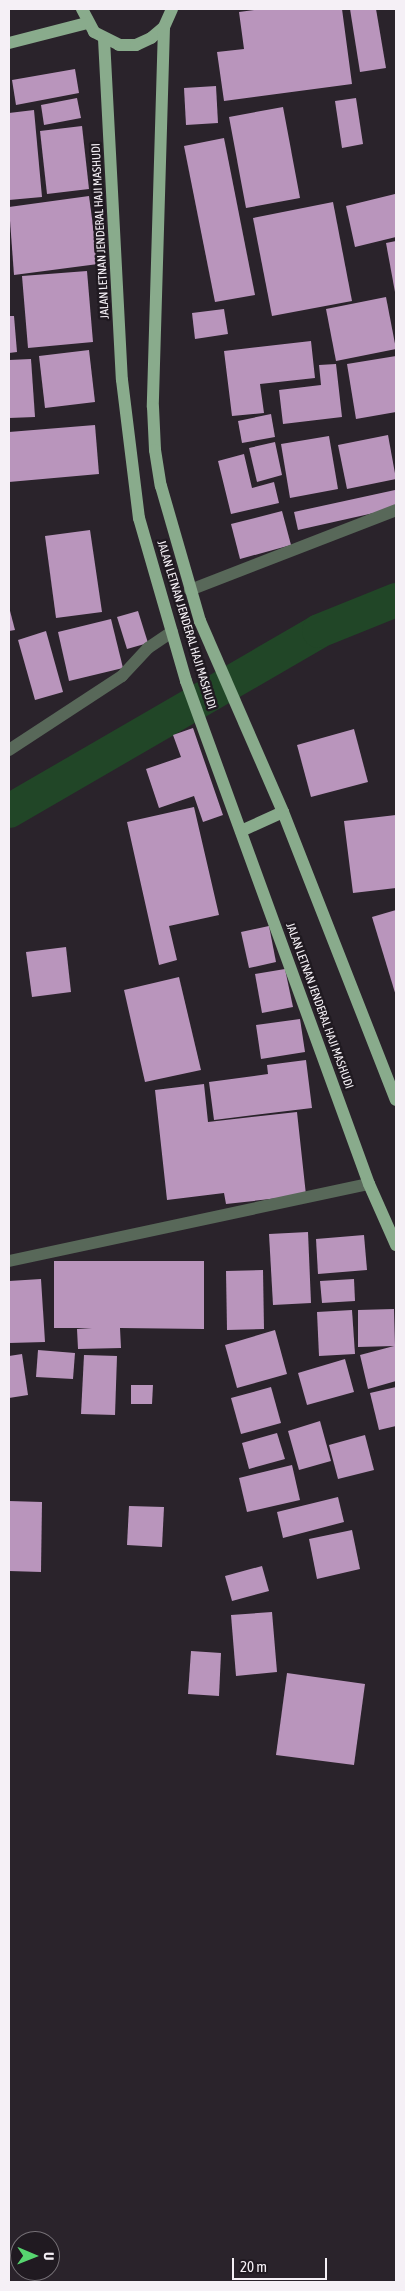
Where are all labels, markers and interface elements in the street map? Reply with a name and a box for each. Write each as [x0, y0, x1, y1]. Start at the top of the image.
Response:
street label: JALAN LETNAN JENDERAL HAJI MASHUDI [89, 143, 113, 319]
street label: JALAN LETNAN JENDERAL HAJI MASHUDI [153, 539, 219, 711]
street label: JALAN LETNAN JENDERAL HAJI MASHUDI [282, 921, 356, 1091]
north arrow [10, 2231, 60, 2281]
scale bar [235, 2248, 330, 2280]
text: U [41, 2252, 57, 2261]
text: 20 m [240, 2258, 267, 2275]

